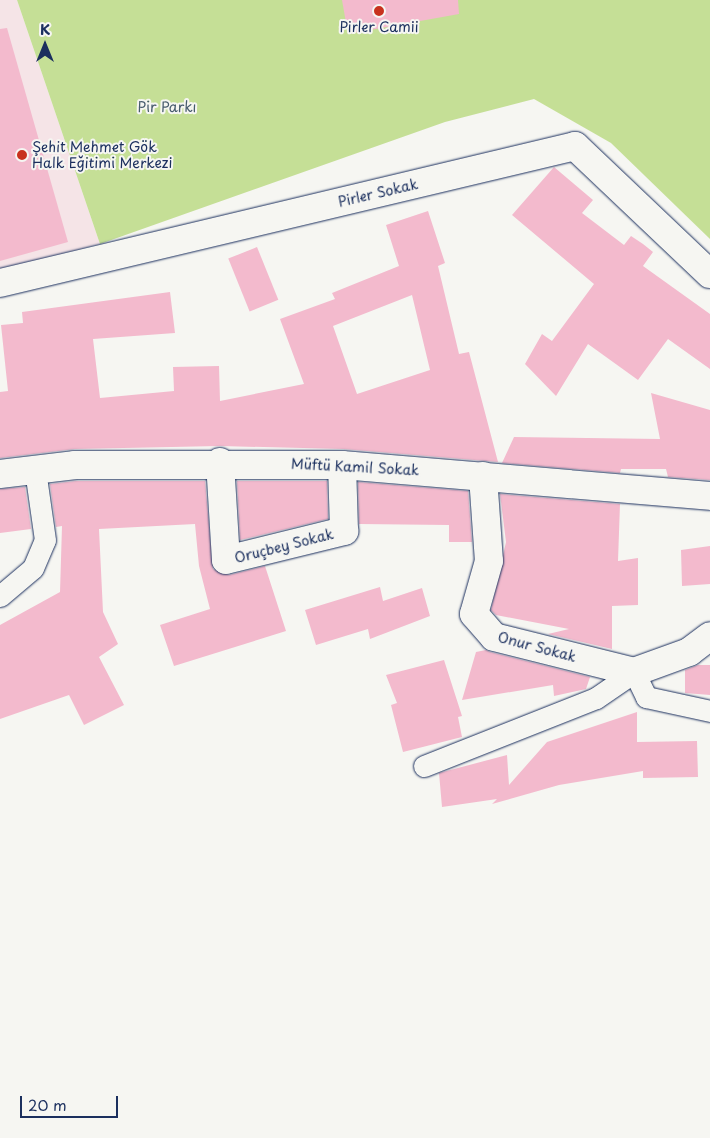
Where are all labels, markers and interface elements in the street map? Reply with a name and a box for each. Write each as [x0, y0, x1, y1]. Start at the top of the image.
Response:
marker: Pirler Camii [373, 5, 385, 17]
text: K [40, 19, 50, 40]
place label: Pirler Camii [339, 19, 419, 35]
north arrow [20, 20, 70, 70]
park label: Pir Parkı [138, 99, 196, 115]
place label: Şehit Mehmet Gök Halk Eğitimi Merkezi [32, 139, 172, 172]
marker: Şehit Mehmet Gök Halk Eğitimi Merkezi [16, 149, 28, 161]
street label: Pirler Sokak [336, 176, 420, 210]
street label: Müftü Kamil Sokak [290, 455, 420, 479]
street label: Oruçbey Sokak [232, 525, 336, 567]
street label: Onur Sokak [496, 629, 578, 665]
scale bar [22, 1086, 120, 1118]
text: 20 m [28, 1093, 67, 1116]

